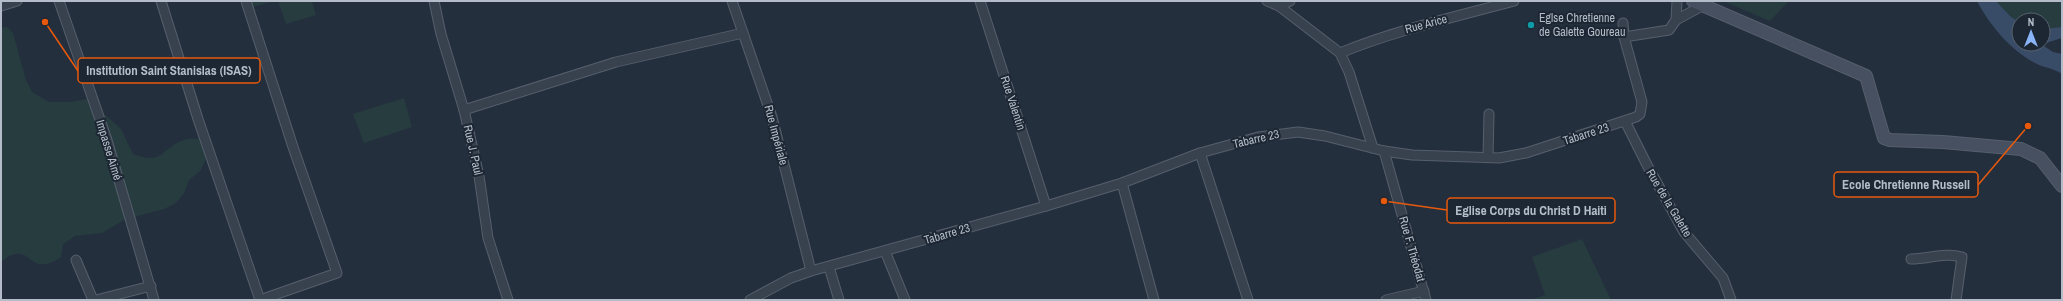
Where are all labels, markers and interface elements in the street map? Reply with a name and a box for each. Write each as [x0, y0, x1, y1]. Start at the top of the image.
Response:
place label: Eglse Chretienne de Galette Goureau [1539, 10, 1625, 40]
street label: Rue Arice [1403, 11, 1449, 37]
north arrow [2011, 12, 2051, 52]
text: N [2028, 15, 2034, 29]
marker: Eglse Chretienne de Galette Goureau [1526, 20, 1536, 30]
callout: Institution Saint Stanislas (ISAS) [78, 58, 260, 83]
text: Institution Saint Stanislas (ISAS) [86, 62, 252, 79]
street label: Rue Valentin [997, 74, 1029, 132]
street label: Rue Impériale [760, 103, 792, 167]
street label: Impasse Aimé [92, 118, 126, 182]
street label: Tabarre 23 [1561, 119, 1611, 149]
street label: Rue J. Paul [459, 123, 487, 177]
street label: Tabarre 23 [1231, 126, 1281, 152]
street label: Rue de la Galette [1642, 166, 1696, 240]
callout: Ecole Chretienne Russell [1834, 172, 1978, 197]
text: Ecole Chretienne Russell [1842, 176, 1970, 193]
callout: Eglise Corps du Christ D Haiti [1447, 198, 1615, 223]
text: Eglise Corps du Christ D Haiti [1455, 202, 1607, 219]
street label: Rue F. Théodat [1395, 215, 1429, 284]
street label: Tabarre 23 [922, 220, 972, 248]

